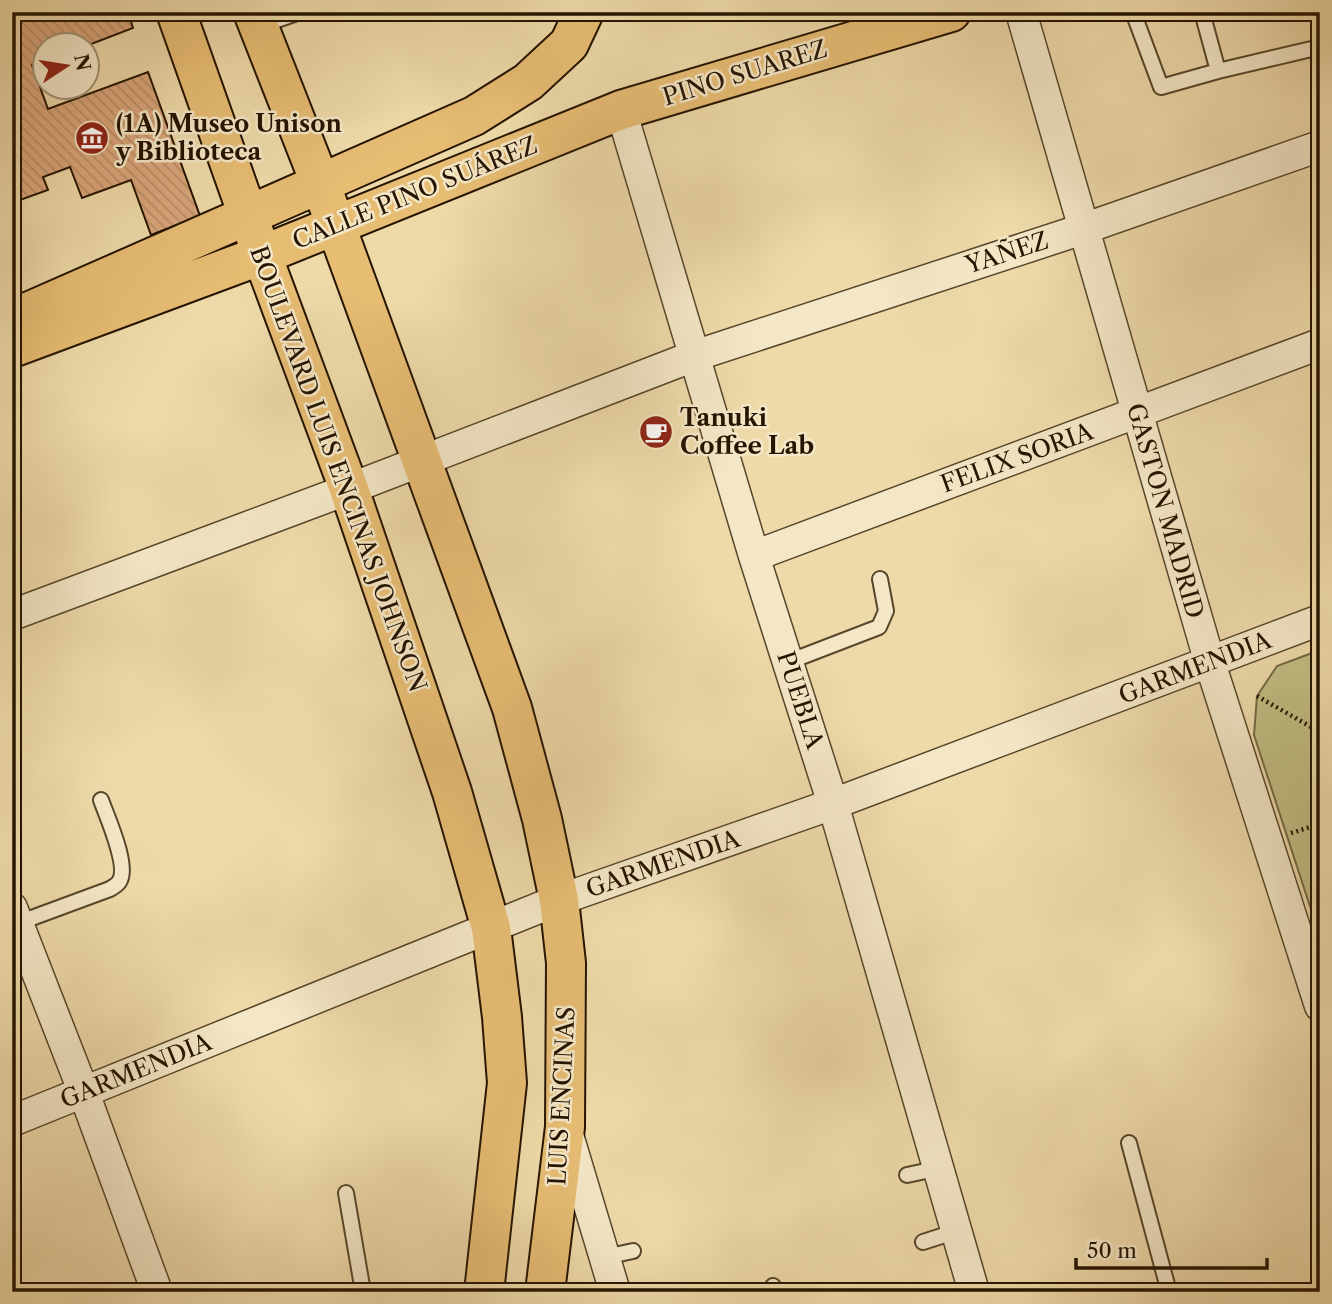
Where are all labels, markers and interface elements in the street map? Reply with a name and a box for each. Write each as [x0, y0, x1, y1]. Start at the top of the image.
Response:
north arrow [32, 32, 102, 102]
street label: PINO SUAREZ [659, 34, 831, 111]
text: N [69, 52, 95, 73]
place label: (1A) Museo Unison y Biblioteca [115, 109, 342, 166]
museum icon: (1A) Museo Unison y Biblioteca [73, 119, 111, 157]
street label: CALLE PINO SUÁREZ [288, 130, 541, 255]
street label: YAÑEZ [960, 225, 1052, 280]
street label: BOULEVARD LUIS ENCINAS JOHNSON [244, 242, 433, 696]
street label: GASTON MADRID [1121, 400, 1210, 622]
place label: Tanuki Coffee Lab [680, 403, 814, 460]
cafe icon: Tanuki Coffee Lab [637, 413, 675, 451]
street label: FELIX SORIA [937, 416, 1098, 499]
street label: GARMENDIA [1115, 625, 1276, 710]
street label: PUEBLA [771, 647, 830, 754]
street label: GARMENDIA [582, 823, 745, 903]
street label: LUIS ENCINAS [542, 1006, 581, 1186]
street label: GARMENDIA [56, 1026, 217, 1114]
scale bar [1076, 1227, 1267, 1271]
text: 50 m [1087, 1238, 1137, 1263]

